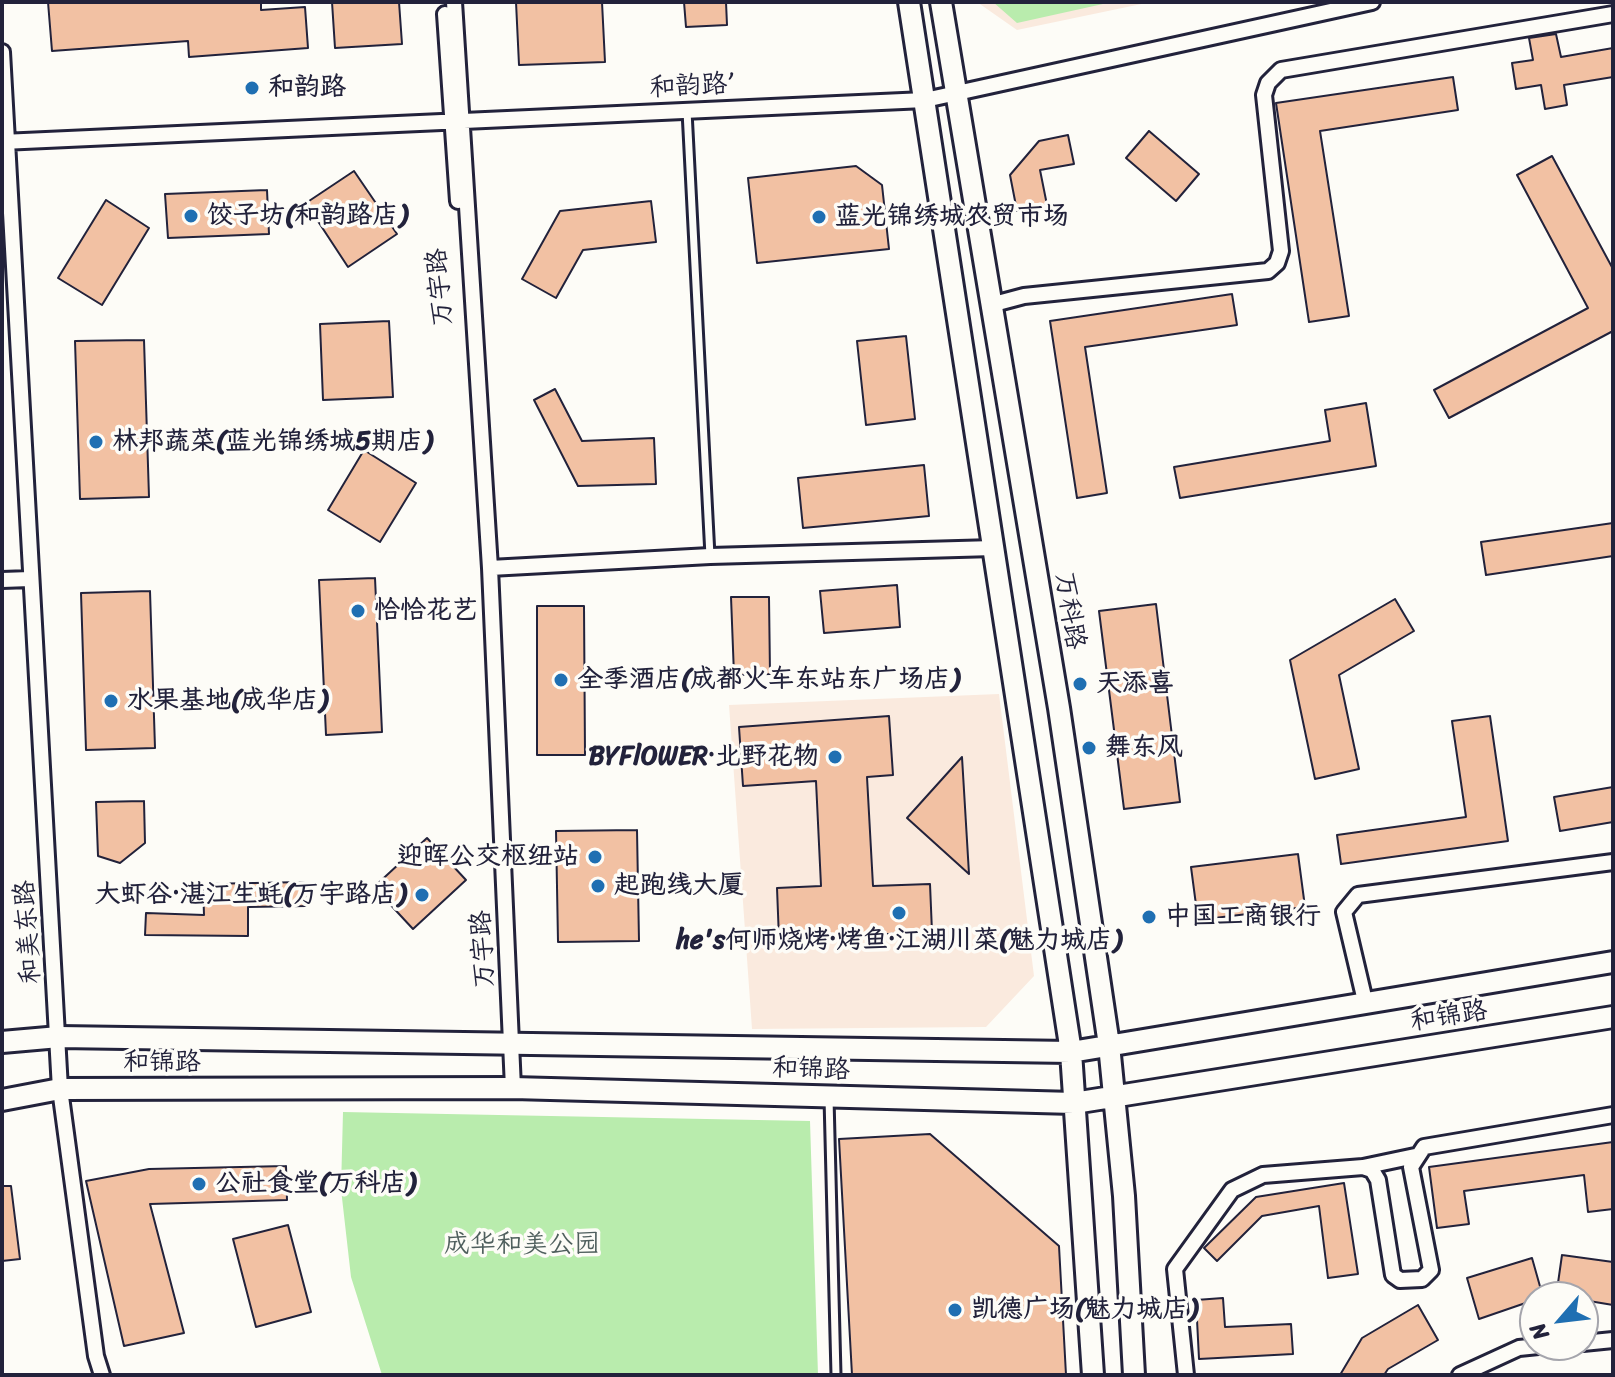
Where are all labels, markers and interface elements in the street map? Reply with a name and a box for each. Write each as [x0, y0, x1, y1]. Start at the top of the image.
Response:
street label: 和韵路’ [649, 69, 733, 105]
place label: 和韵路 [268, 72, 346, 104]
marker: 和韵路 [243, 79, 261, 97]
place label: 饺子坊(和韵路店) [207, 200, 407, 232]
place label: 蓝光锦绣城农贸市场 [835, 201, 1069, 233]
marker: 饺子坊(和韵路店) [182, 207, 200, 225]
marker: 蓝光锦绣城农贸市场 [810, 208, 828, 226]
street label: 万宇路 [422, 247, 460, 327]
place label: 林邦蔬菜(蓝光锦绣城5期店) [112, 426, 432, 458]
marker: 林邦蔬菜(蓝光锦绣城5期店) [87, 433, 105, 451]
street label: 万科路 [1047, 570, 1091, 652]
place label: 恰恰花艺 [374, 595, 478, 627]
marker: 恰恰花艺 [349, 602, 367, 620]
place label: 全季酒店(成都火车东站东广场店) [577, 664, 959, 696]
place label: 天添喜 [1096, 668, 1174, 700]
marker: 全季酒店(成都火车东站东广场店) [552, 671, 570, 689]
marker: 天添喜 [1071, 675, 1089, 693]
place label: 水果基地(成华店) [127, 685, 327, 717]
marker: 水果基地(成华店) [102, 692, 120, 710]
place label: 舞东风 [1105, 732, 1183, 764]
marker: 舞东风 [1080, 739, 1098, 757]
place label: BYFlOWER·北野花物 [589, 741, 819, 773]
marker: BYFlOWER·北野花物 [826, 748, 844, 766]
place label: 迎晖公交枢纽站 [397, 841, 579, 873]
marker: 迎晖公交枢纽站 [586, 848, 604, 866]
place label: 起跑线大厦 [614, 870, 744, 902]
marker: 起跑线大厦 [589, 877, 607, 895]
street label: 和美东路 [10, 879, 48, 985]
place label: 大虾谷·湛江生蚝(万宇路店) [95, 879, 406, 911]
marker: 大虾谷·湛江生蚝(万宇路店) [413, 886, 431, 904]
place label: 中国工商银行 [1165, 901, 1321, 933]
marker: he's何师烧烤·烤鱼·江湖川菜(魅力城店) [890, 904, 908, 922]
marker: 中国工商银行 [1140, 908, 1158, 926]
street label: 万宇路 [466, 909, 502, 989]
place label: he's何师烧烤·烤鱼·江湖川菜(魅力城店) [676, 925, 1122, 957]
street label: 和锦路 [1408, 995, 1490, 1039]
street label: 和锦路 [123, 1047, 201, 1079]
street label: 和锦路 [771, 1053, 851, 1087]
place label: 公社食堂(万科店) [215, 1168, 415, 1200]
marker: 公社食堂(万科店) [190, 1175, 208, 1193]
park label: 成华和美公园 [444, 1229, 600, 1261]
north arrow [1519, 1281, 1599, 1361]
place label: 凯德广场(魅力城店) [971, 1294, 1197, 1326]
marker: 凯德广场(魅力城店) [946, 1301, 964, 1319]
text: N [1518, 1316, 1560, 1347]

